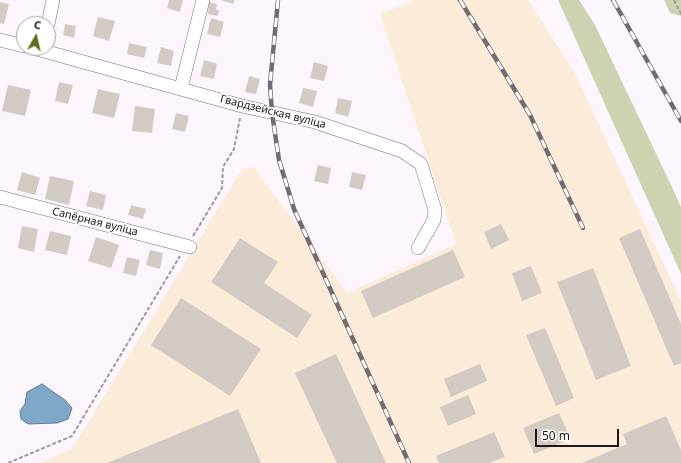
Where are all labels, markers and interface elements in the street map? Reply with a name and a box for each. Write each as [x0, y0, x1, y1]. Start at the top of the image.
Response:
north arrow [16, 16, 56, 56]
text: С [33, 17, 42, 33]
street label: Гвардзейская вуліца [219, 92, 327, 132]
street label: Сапёрная вуліца [51, 205, 139, 239]
scale bar [537, 421, 621, 447]
text: 50 m [542, 427, 570, 444]

